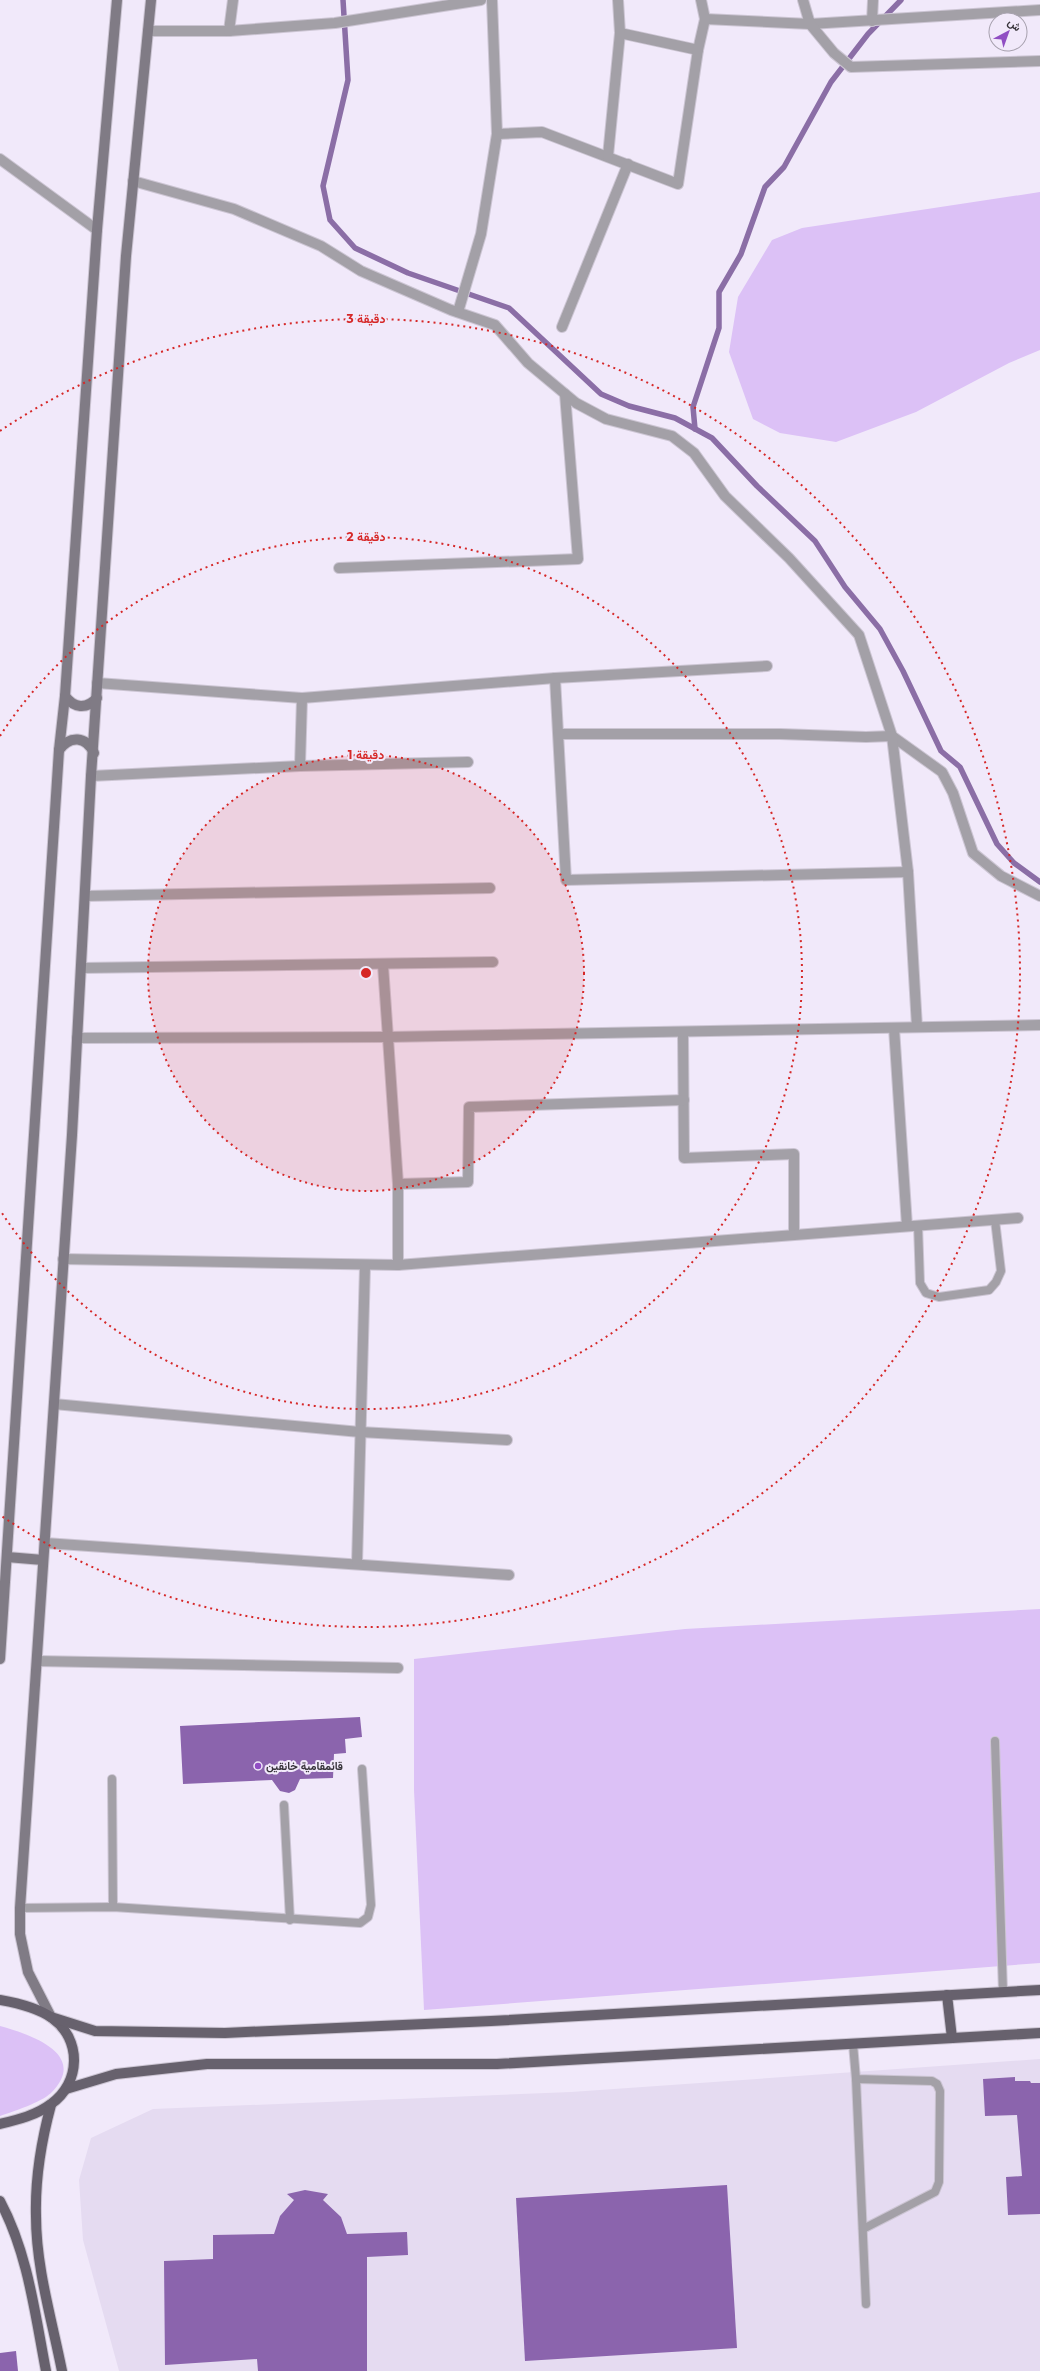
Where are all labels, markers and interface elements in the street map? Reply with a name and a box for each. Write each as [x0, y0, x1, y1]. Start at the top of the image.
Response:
north arrow [988, 12, 1028, 52]
text: ش [1005, 15, 1024, 34]
text: 3 دقيقة [346, 311, 385, 326]
text: 2 دقيقة [347, 529, 385, 544]
text: 1 دقيقة [348, 747, 384, 762]
centre of rings [359, 966, 373, 980]
place label: قائمقامية خانقين [266, 1759, 343, 1773]
marker: قائمقامية خانقين [253, 1761, 263, 1771]

